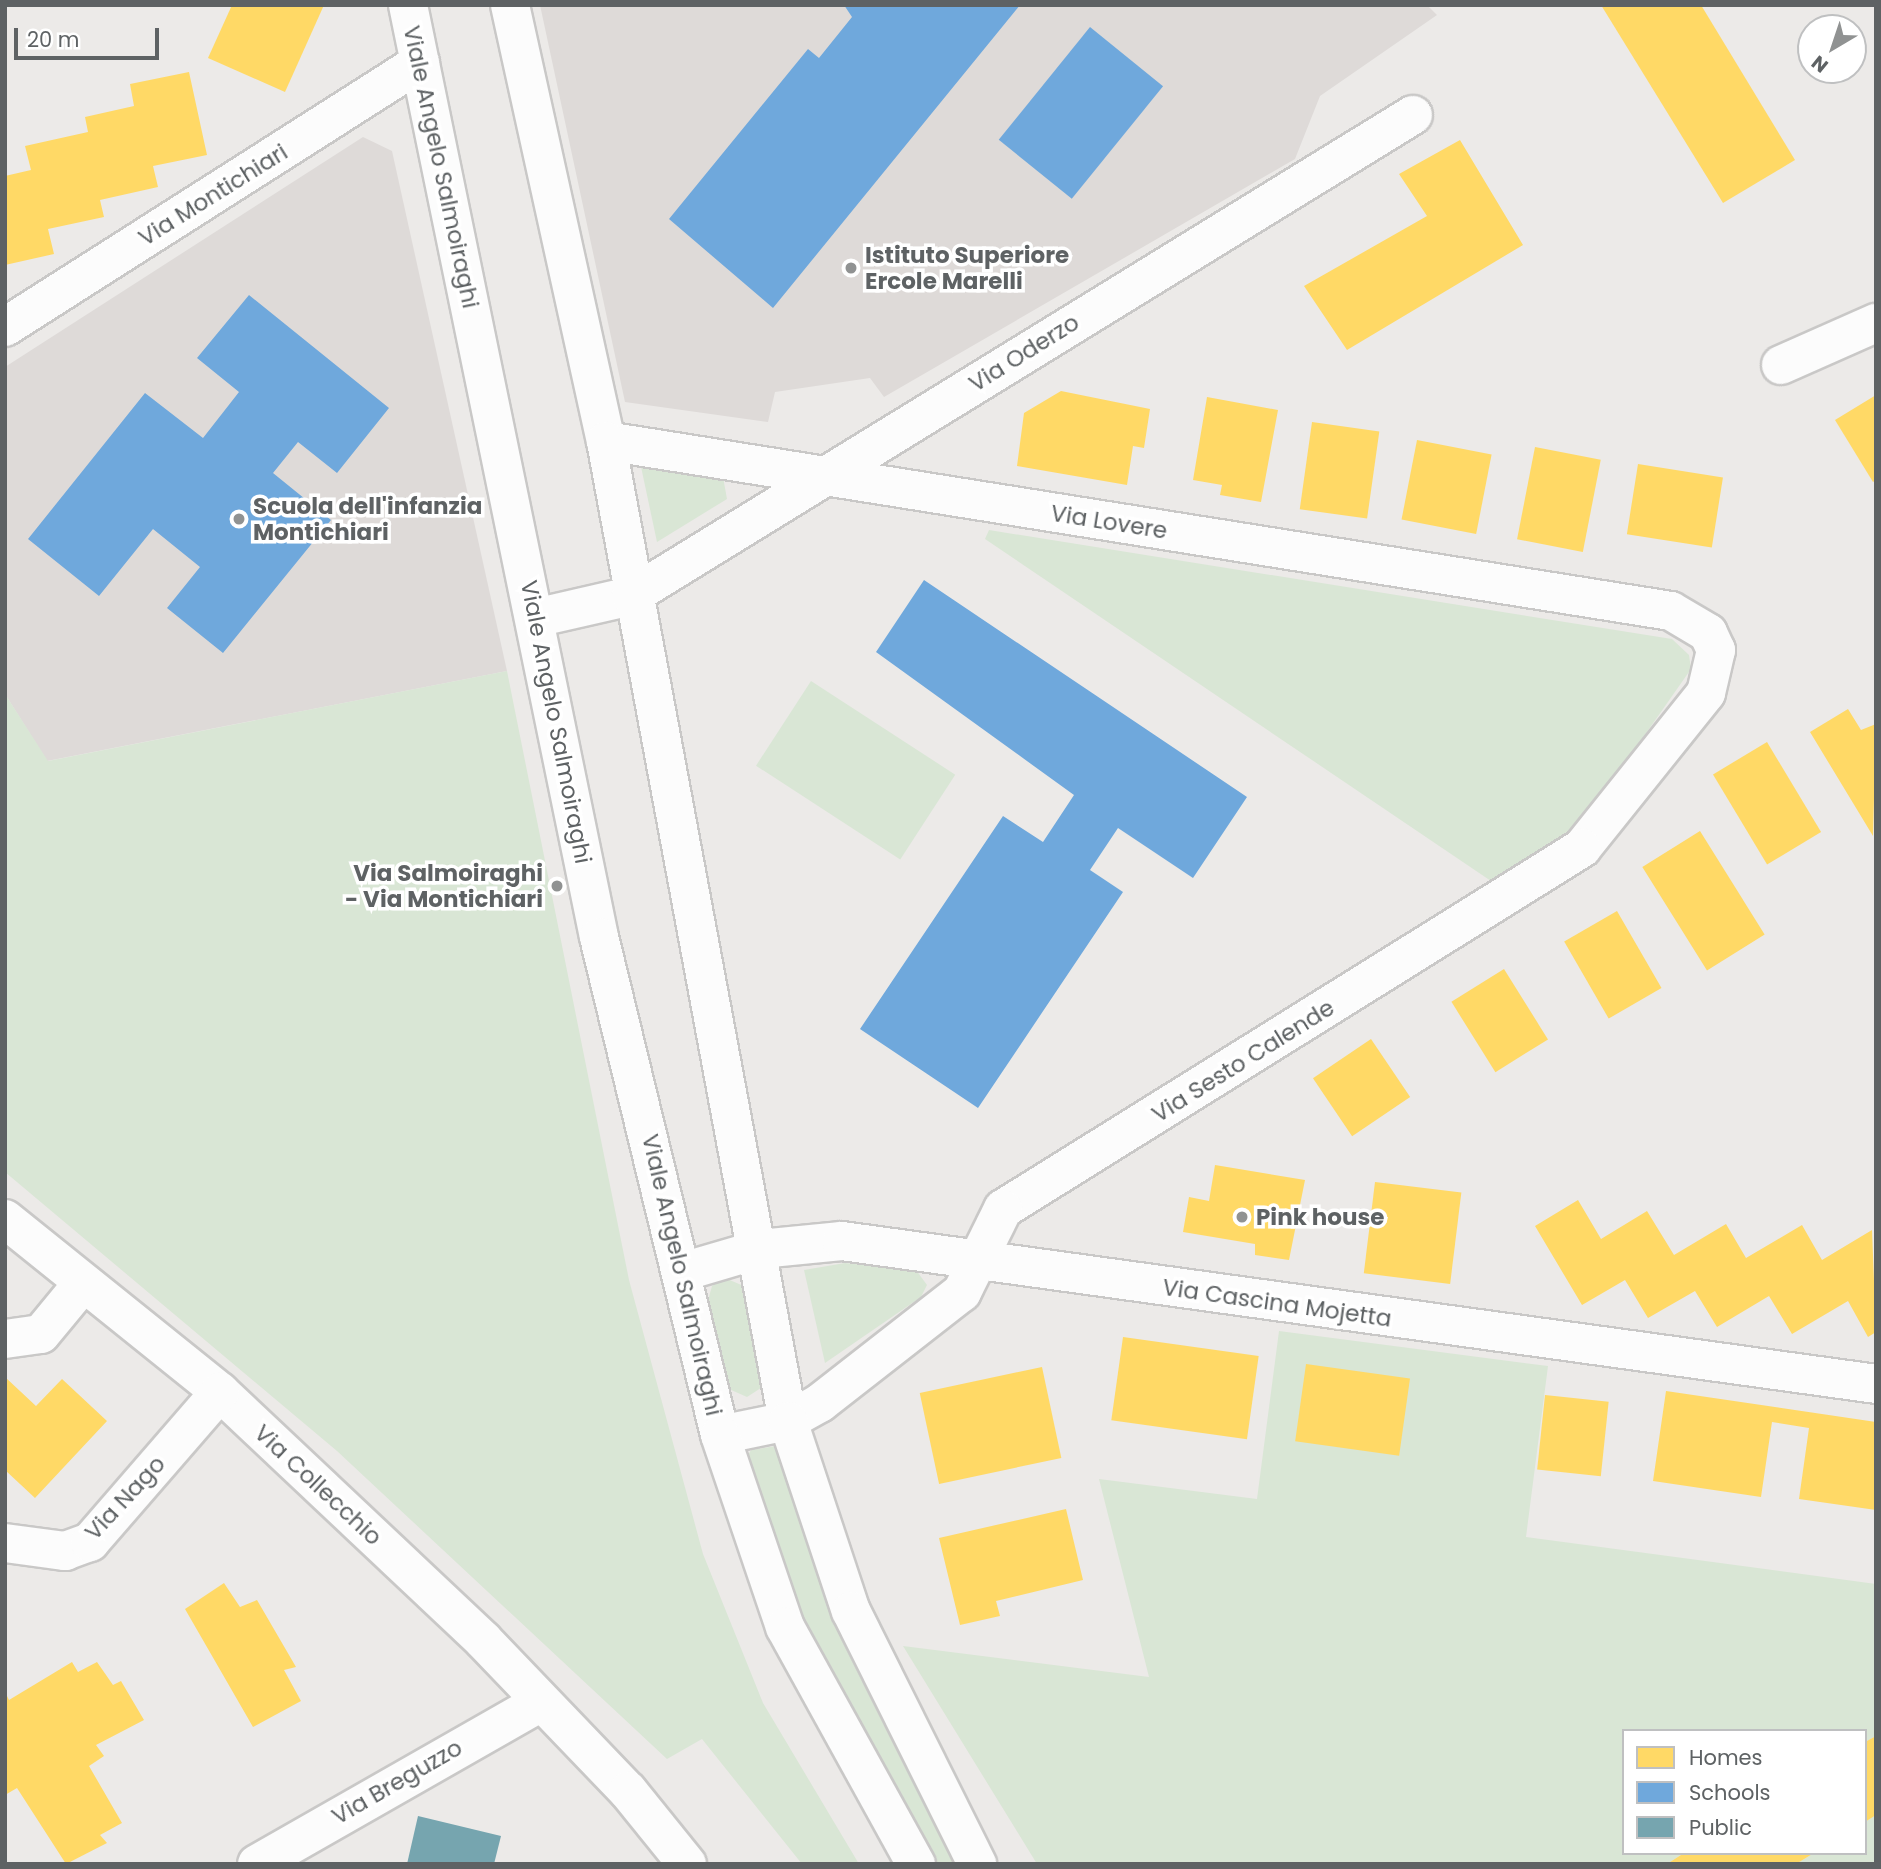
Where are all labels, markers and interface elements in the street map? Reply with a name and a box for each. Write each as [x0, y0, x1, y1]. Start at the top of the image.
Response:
scale bar [18, 14, 163, 58]
north arrow [1797, 14, 1867, 84]
street label: Viale Angelo Salmoiraghi [398, 23, 484, 311]
text: 20 m [27, 25, 80, 54]
text: N [1806, 49, 1834, 79]
street label: Via Montichiari [133, 138, 293, 252]
place label: Istituto Superiore Ercole Marelli [865, 241, 1069, 295]
marker: Istituto Superiore Ercole Marelli [843, 260, 859, 276]
street label: Via Oderzo [964, 308, 1084, 398]
place label: Scuola dell'infanzia Montichiari [253, 492, 482, 546]
street label: Via Lovere [1049, 499, 1169, 545]
marker: Scuola dell'infanzia Montichiari [231, 511, 247, 527]
street label: Viale Angelo Salmoiraghi [515, 578, 597, 866]
place label: Via Salmoiraghi - Via Montichiari [345, 859, 543, 913]
marker: Via Salmoiraghi - Via Montichiari [549, 878, 565, 894]
street label: Via Sesto Calende [1147, 994, 1339, 1128]
street label: Viale Angelo Salmoiraghi [636, 1131, 728, 1419]
place label: Pink house [1256, 1203, 1384, 1231]
marker: Pink house [1234, 1209, 1250, 1225]
street label: Via Cascina Mojetta [1161, 1273, 1393, 1333]
street label: Via Collecchio [249, 1419, 387, 1551]
street label: Via Nago [79, 1450, 171, 1546]
legend [1622, 1729, 1867, 1855]
street label: Via Breguzzo [327, 1734, 467, 1830]
text: Homes [1689, 1743, 1763, 1772]
text: Schools [1689, 1778, 1771, 1807]
text: Public [1689, 1813, 1752, 1842]

